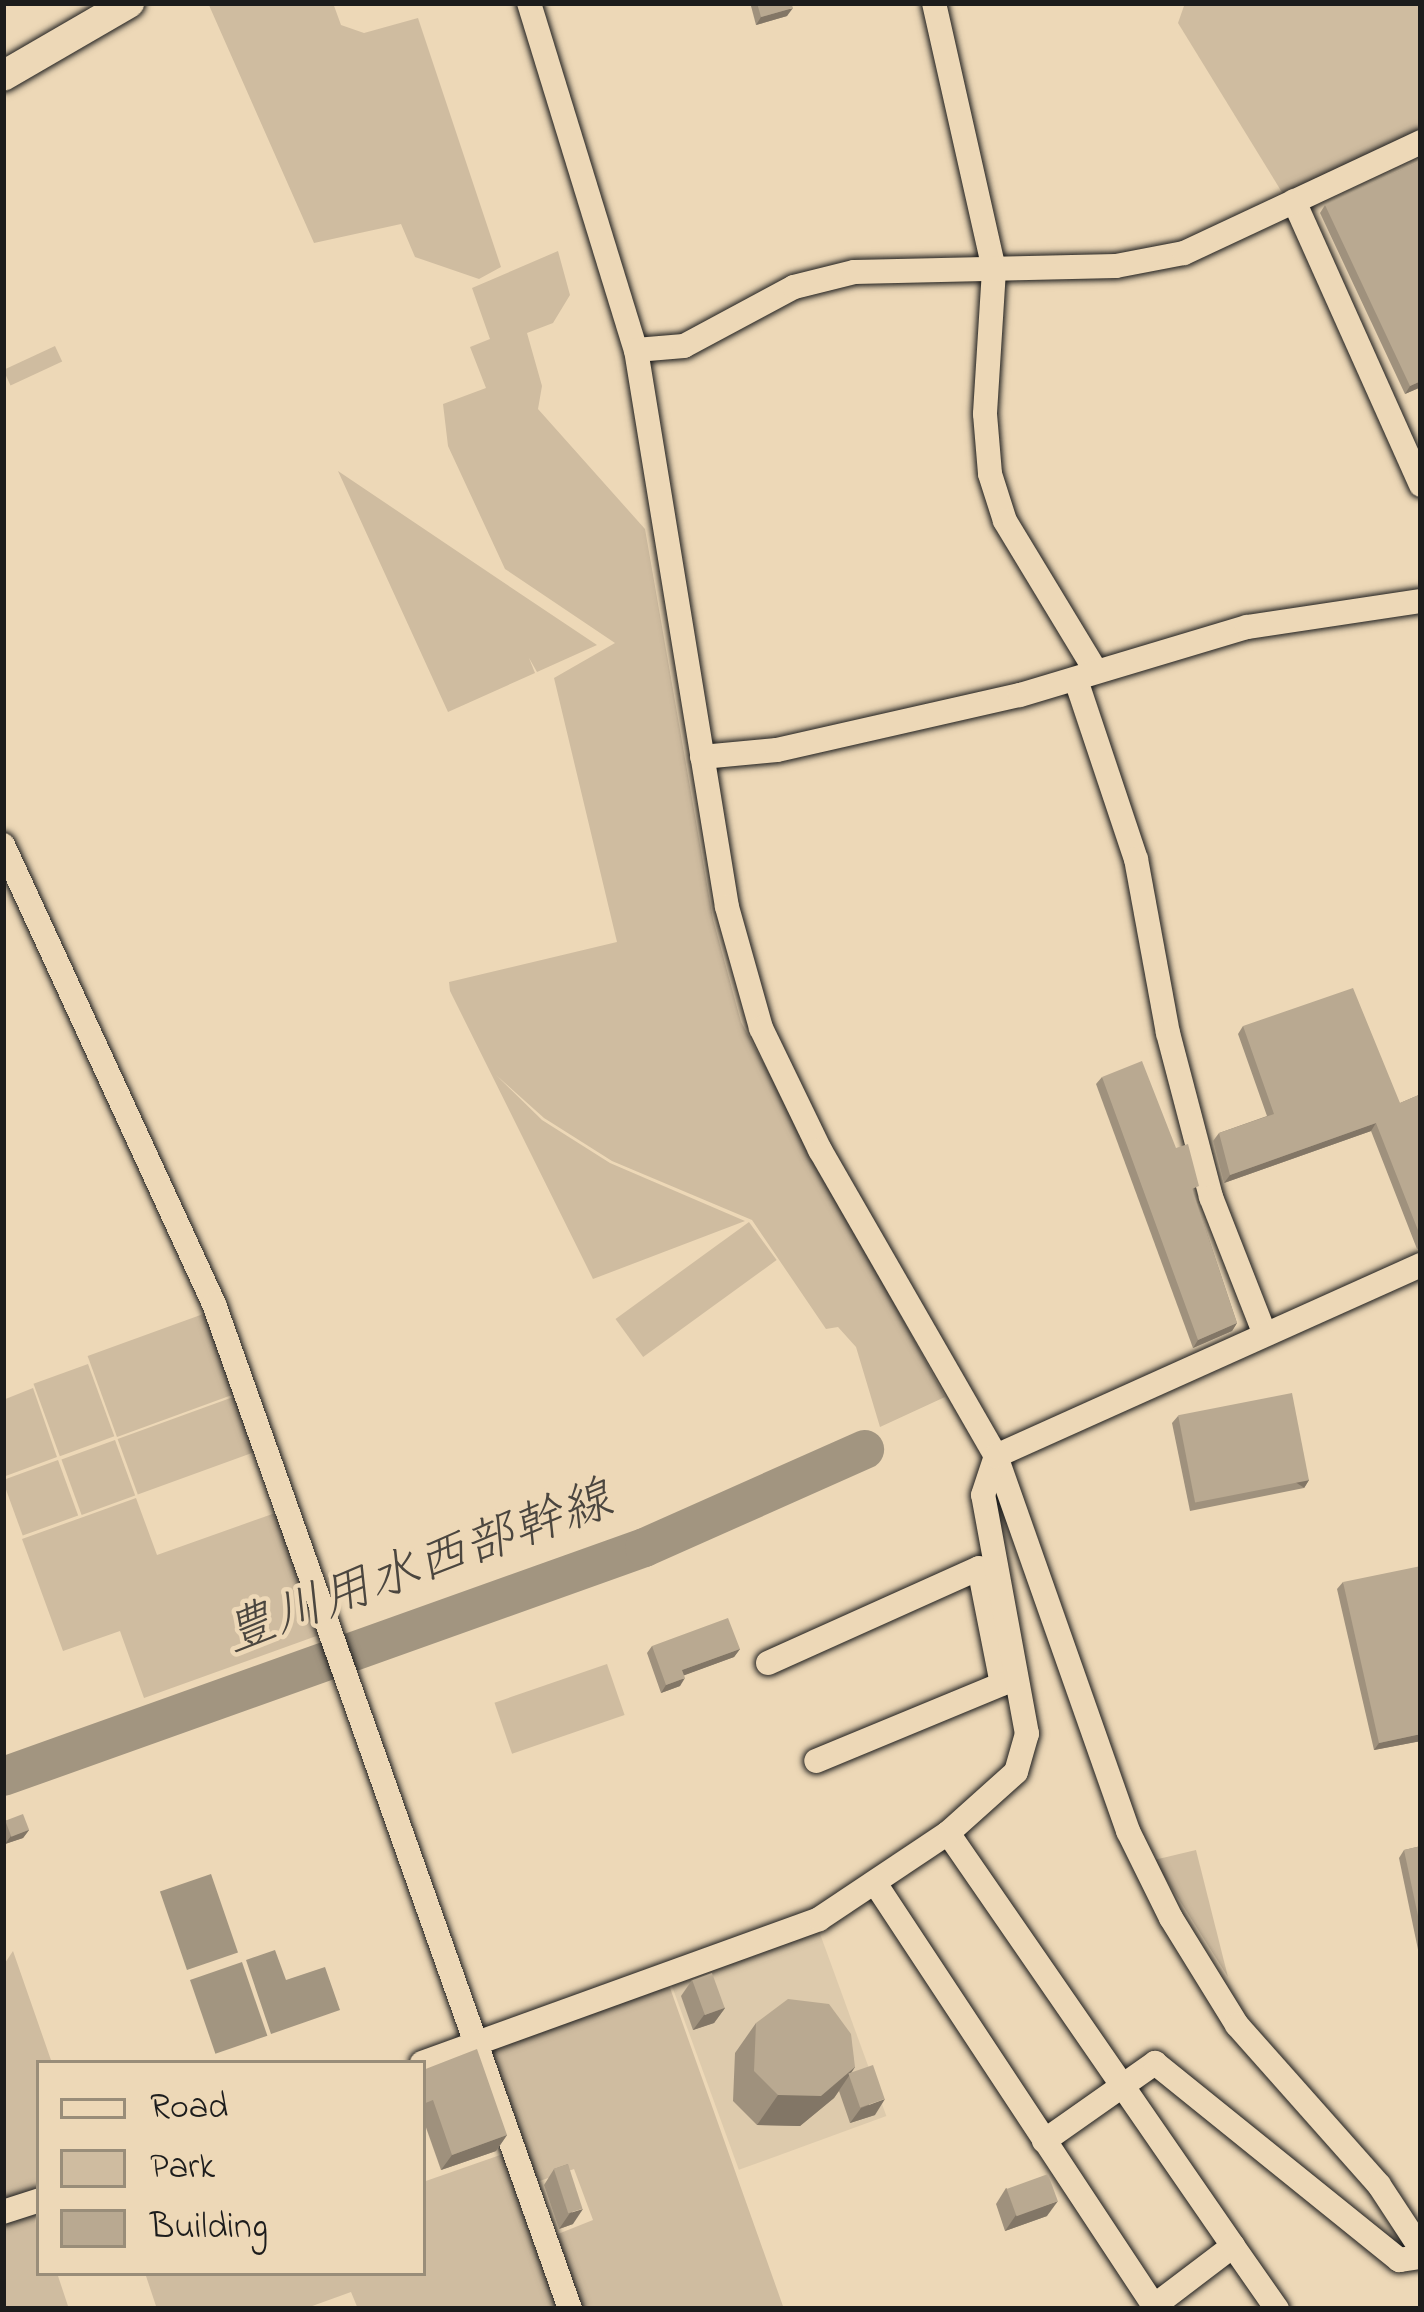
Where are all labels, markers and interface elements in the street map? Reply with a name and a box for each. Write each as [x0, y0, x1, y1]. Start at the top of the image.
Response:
water label: 豊川用水西部幹線 [217, 1471, 621, 1669]
legend [36, 2060, 426, 2276]
text: Road [150, 2082, 228, 2135]
text: Park [150, 2142, 215, 2195]
text: Building [150, 2202, 268, 2255]

